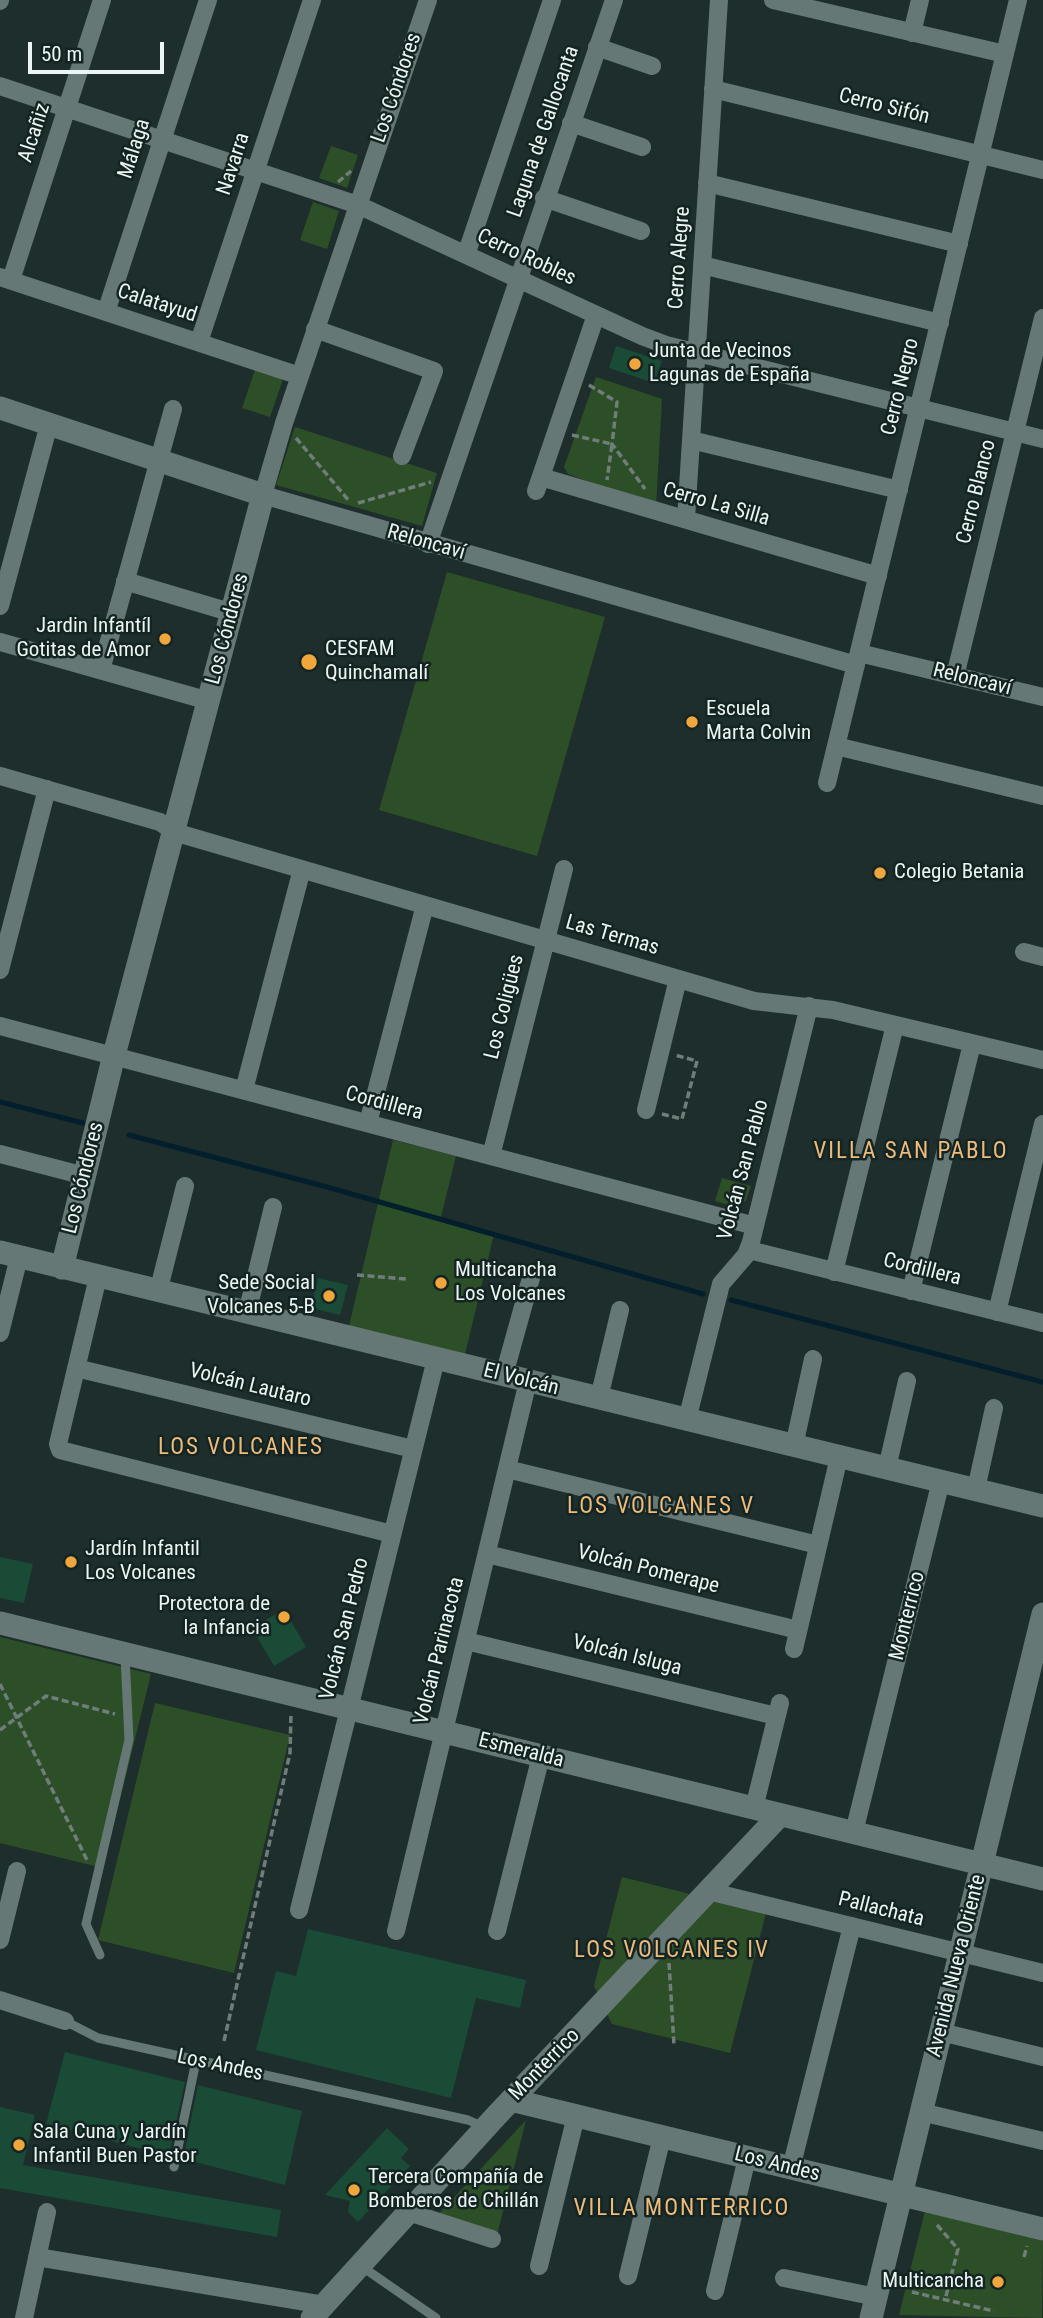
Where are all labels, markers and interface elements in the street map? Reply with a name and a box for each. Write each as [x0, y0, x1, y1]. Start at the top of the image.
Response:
scale bar [32, 28, 168, 72]
street label: Los Cóndores [367, 30, 427, 146]
text: 50 m [41, 42, 82, 66]
street label: Laguna de Gallocanta [503, 43, 585, 221]
street label: Cerro Sifón [836, 84, 932, 130]
street label: Alcañiz [14, 100, 56, 166]
street label: Málaga [114, 116, 156, 182]
street label: Navarra [212, 130, 256, 198]
street label: Cerro Alegre [664, 206, 696, 310]
street label: Cerro Robles [473, 224, 579, 292]
street label: Calatayud [114, 279, 200, 329]
street label: Cerro Negro [877, 336, 925, 438]
place label: Junta de Vecinos Lagunas de España [649, 339, 810, 389]
marker: Junta de Vecinos Lagunas de España [627, 356, 643, 372]
street label: Cerro Blanco [952, 437, 1002, 547]
street label: Cerro La Silla [660, 478, 772, 532]
street label: Reloncaví [384, 520, 468, 566]
street label: Los Cóndores [201, 571, 255, 687]
place label: Jardin Infantíl Gotitas de Amor [16, 614, 151, 664]
marker: Jardin Infantíl Gotitas de Amor [157, 631, 173, 647]
place label: CESFAM Quinchamalí [325, 637, 428, 687]
marker: CESFAM Quinchamalí [299, 652, 319, 672]
street label: Reloncaví [930, 658, 1014, 702]
place label: Escuela Marta Colvin [706, 697, 811, 747]
marker: Escuela Marta Colvin [684, 714, 700, 730]
place label: Colegio Betania [894, 860, 1024, 886]
marker: Colegio Betania [872, 865, 888, 881]
street label: Las Termas [562, 911, 662, 961]
street label: Los Coligües [480, 952, 530, 1062]
street label: Cordillera [342, 1082, 426, 1126]
street label: Volcán San Pablo [713, 1097, 775, 1243]
street label: Los Cóndores [58, 1120, 110, 1236]
district label: VILLA SAN PABLO [815, 1138, 1007, 1166]
street label: Cordillera [880, 1248, 964, 1292]
place label: Multicancha Los Volcanes [455, 1258, 566, 1308]
place label: Sede Social Volcanes 5-B [207, 1271, 315, 1321]
marker: Multicancha Los Volcanes [433, 1275, 449, 1291]
marker: Sede Social Volcanes 5-B [321, 1288, 337, 1304]
street label: Volcán Lautaro [186, 1359, 314, 1413]
street label: El Volcán [481, 1359, 561, 1401]
district label: LOS VOLCANES [160, 1434, 322, 1462]
district label: LOS VOLCANES V [569, 1493, 753, 1521]
place label: Jardín Infantil Los Volcanes [85, 1537, 200, 1587]
street label: Volcán Pomerape [574, 1540, 722, 1600]
marker: Jardín Infantil Los Volcanes [63, 1554, 79, 1570]
street label: Volcán San Pedro [315, 1555, 375, 1703]
street label: Monterrico [885, 1569, 931, 1663]
street label: Volcán Parinacota [410, 1575, 470, 1727]
place label: Protectora de la Infancia [158, 1592, 270, 1642]
marker: Protectora de la Infancia [276, 1609, 292, 1625]
street label: Volcán Isluga [570, 1630, 684, 1682]
street label: Esmeralda [476, 1728, 566, 1774]
street label: Avenida Nueva Oriente [922, 1872, 992, 2060]
street label: Pallachata [836, 1887, 926, 1933]
district label: LOS VOLCANES IV [576, 1937, 768, 1965]
street label: Monterrico [505, 2024, 585, 2106]
street label: Los Andes [175, 2045, 265, 2087]
place label: Sala Cuna y Jardín Infantil Buen Pastor [33, 2120, 197, 2170]
marker: Sala Cuna y Jardín Infantil Buen Pastor [11, 2137, 27, 2153]
street label: Los Andes [732, 2142, 822, 2188]
place label: Tercera Compañía de Bomberos de Chillán [368, 2165, 543, 2215]
marker: Tercera Compañía de Bomberos de Chillán [346, 2182, 362, 2198]
district label: VILLA MONTERRICO [576, 2195, 788, 2223]
place label: Multicancha [882, 2269, 984, 2295]
marker: Multicancha [990, 2274, 1006, 2290]

